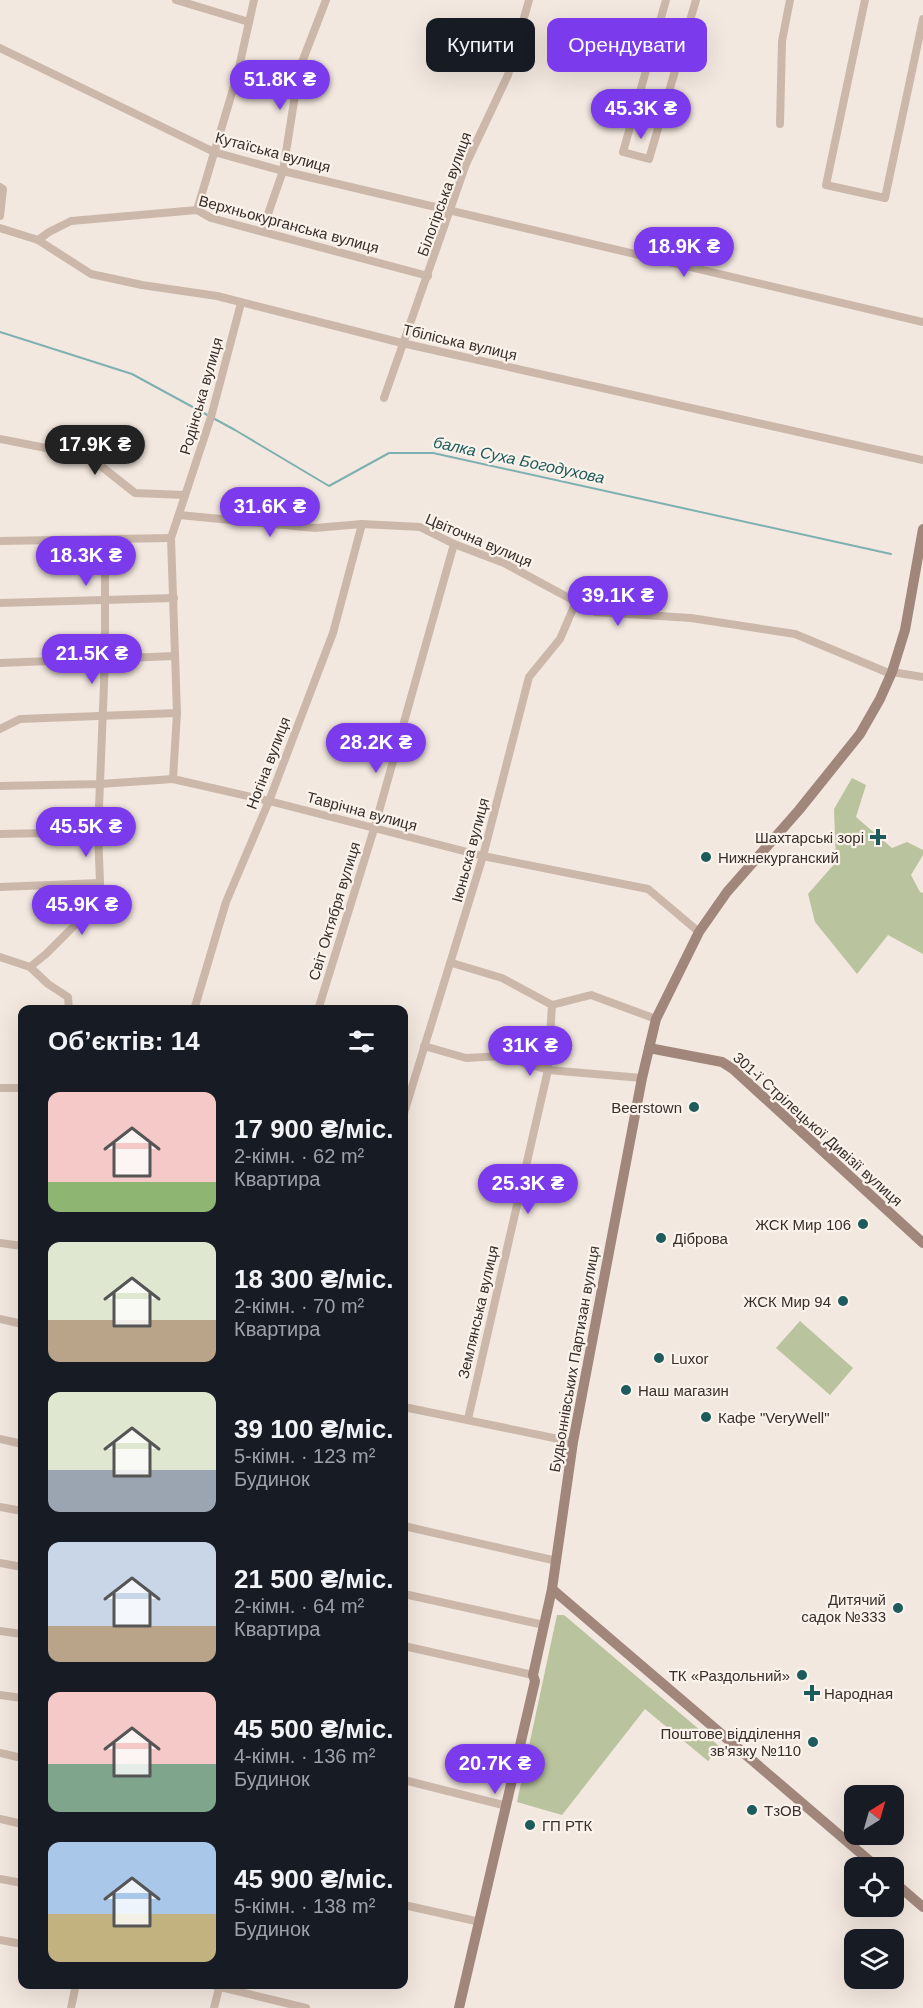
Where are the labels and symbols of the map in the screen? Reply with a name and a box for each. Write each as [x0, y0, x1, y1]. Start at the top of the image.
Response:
pin: 51.8K ₴ [225, 60, 335, 111]
pin: 45.3K ₴ [586, 89, 696, 140]
street label: Кутаїська вулиця [213, 128, 333, 176]
street label: Білогірська вулиця [414, 130, 474, 258]
street label: Верхньокурганська вулиця [197, 192, 381, 256]
pin: 18.9K ₴ [629, 227, 739, 278]
street label: Тбіліська вулиця [401, 321, 519, 363]
street label: Родінська вулиця [176, 335, 226, 457]
pin: 17.9K ₴ [40, 425, 150, 476]
water label: балка Суха Богодухова [432, 434, 606, 486]
pin: 31.6K ₴ [215, 487, 325, 538]
street label: Цвiточна вулиця [423, 510, 535, 570]
pin: 18.3K ₴ [31, 536, 141, 587]
pin: 39.1K ₴ [563, 576, 673, 627]
pin: 21.5K ₴ [37, 634, 147, 685]
street label: Ногіна вулиця [243, 714, 293, 812]
pin: 28.2K ₴ [321, 723, 431, 774]
street label: Таврічна вулиця [305, 788, 419, 834]
street label: Iюньска вулиця [448, 796, 492, 904]
pin: 45.5K ₴ [31, 807, 141, 858]
marker: Шахтарські зорі [869, 828, 887, 846]
place label: Шахтарські зорі [755, 829, 864, 846]
street label: Світ Октября вулиця [305, 840, 363, 982]
place label: Нижнекурганский [718, 849, 839, 866]
marker: Нижнекурганский [699, 850, 713, 864]
pin: 45.9K ₴ [27, 885, 137, 936]
pin: 31K ₴ [488, 1026, 572, 1077]
street label: 301-ї Стрілецької Дивізії вулиця [730, 1049, 906, 1209]
place label: Beerstown [611, 1099, 682, 1116]
marker: Beerstown [687, 1100, 701, 1114]
pin: 25.3K ₴ [473, 1164, 583, 1215]
place label: ЖСК Мир 106 [755, 1216, 851, 1233]
marker: ЖСК Мир 106 [856, 1217, 870, 1231]
place label: Діброва [673, 1230, 729, 1247]
marker: Діброва [654, 1231, 668, 1245]
street label: Землянська вулиця [454, 1244, 502, 1380]
street label: Будьоннівських Партизан вулиця [546, 1244, 602, 1474]
place label: ЖСК Мир 94 [744, 1293, 831, 1310]
marker: ЖСК Мир 94 [836, 1294, 850, 1308]
place label: Luxor [671, 1350, 709, 1367]
marker: Luxor [652, 1351, 666, 1365]
place label: Наш магазин [638, 1382, 729, 1399]
marker: Наш магазин [619, 1383, 633, 1397]
place label: Кафе "VeryWell" [718, 1409, 830, 1426]
marker: Кафе "VeryWell" [699, 1410, 713, 1424]
place label: Дитячий садок №333 [801, 1591, 886, 1625]
marker: Дитячий садок №333 [891, 1601, 905, 1615]
place label: ТК «Раздольний» [669, 1667, 790, 1684]
marker: ТК «Раздольний» [795, 1668, 809, 1682]
place label: Народная [824, 1685, 893, 1702]
marker: Народная [805, 1686, 819, 1700]
place label: Поштове відділення зв'язку №110 [661, 1725, 801, 1759]
marker: Поштове відділення зв'язку №110 [806, 1735, 820, 1749]
pin: 20.7K ₴ [440, 1744, 550, 1795]
north arrow [844, 1785, 904, 1845]
place label: ТзОВ [764, 1802, 802, 1819]
marker: ТзОВ [745, 1803, 759, 1817]
place label: ГП РТК [542, 1817, 593, 1834]
marker: ГП РТК [523, 1818, 537, 1832]

